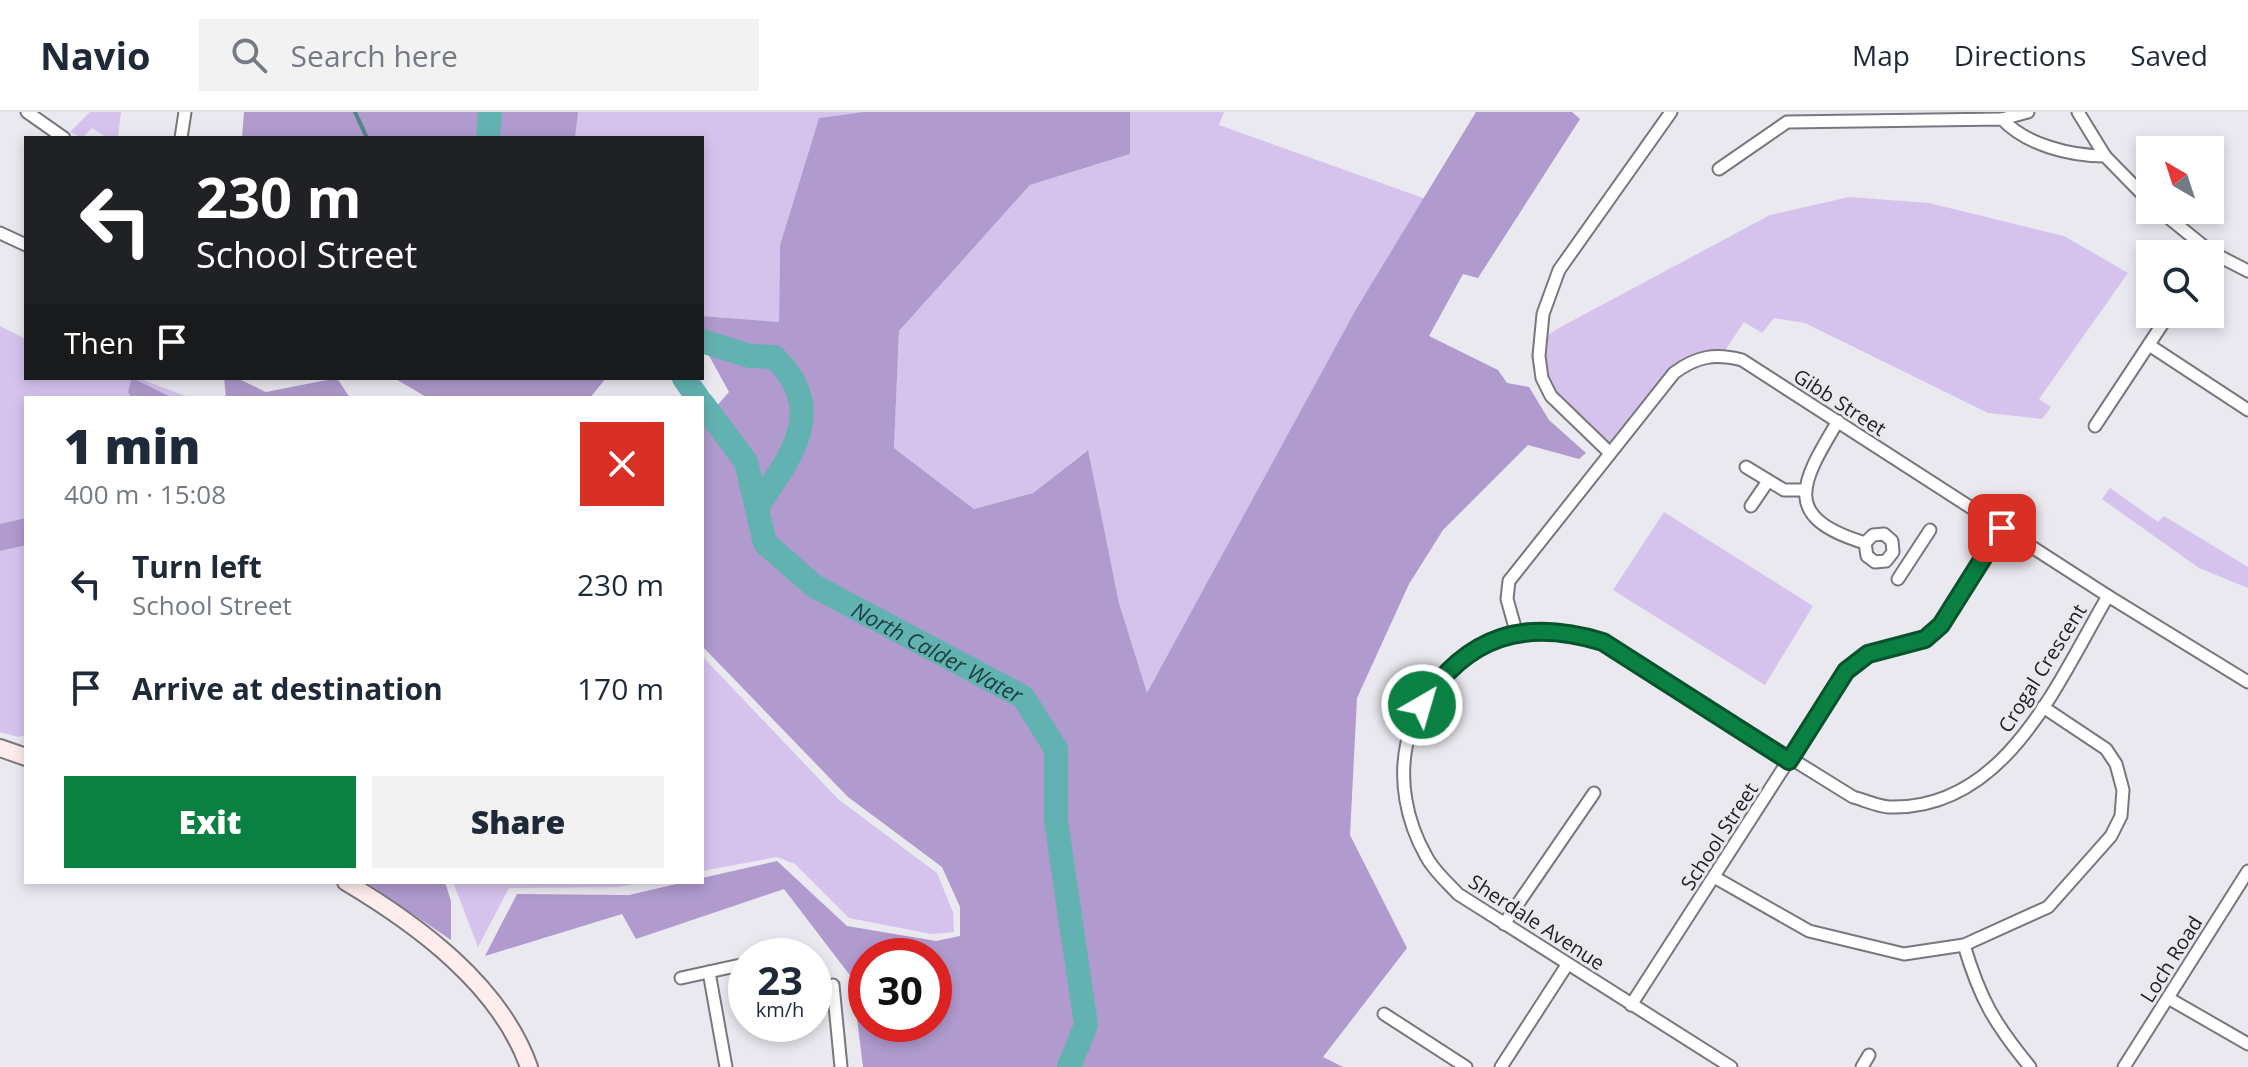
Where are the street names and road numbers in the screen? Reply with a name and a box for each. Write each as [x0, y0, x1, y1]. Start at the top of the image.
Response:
street label: Gibb Street [1789, 362, 1891, 442]
street label: Crogal Crescent [1992, 599, 2092, 737]
street label: School Street [1674, 777, 1764, 895]
street label: Sherdale Avenue [1464, 868, 1610, 976]
street label: Loch Road [2134, 911, 2208, 1007]

